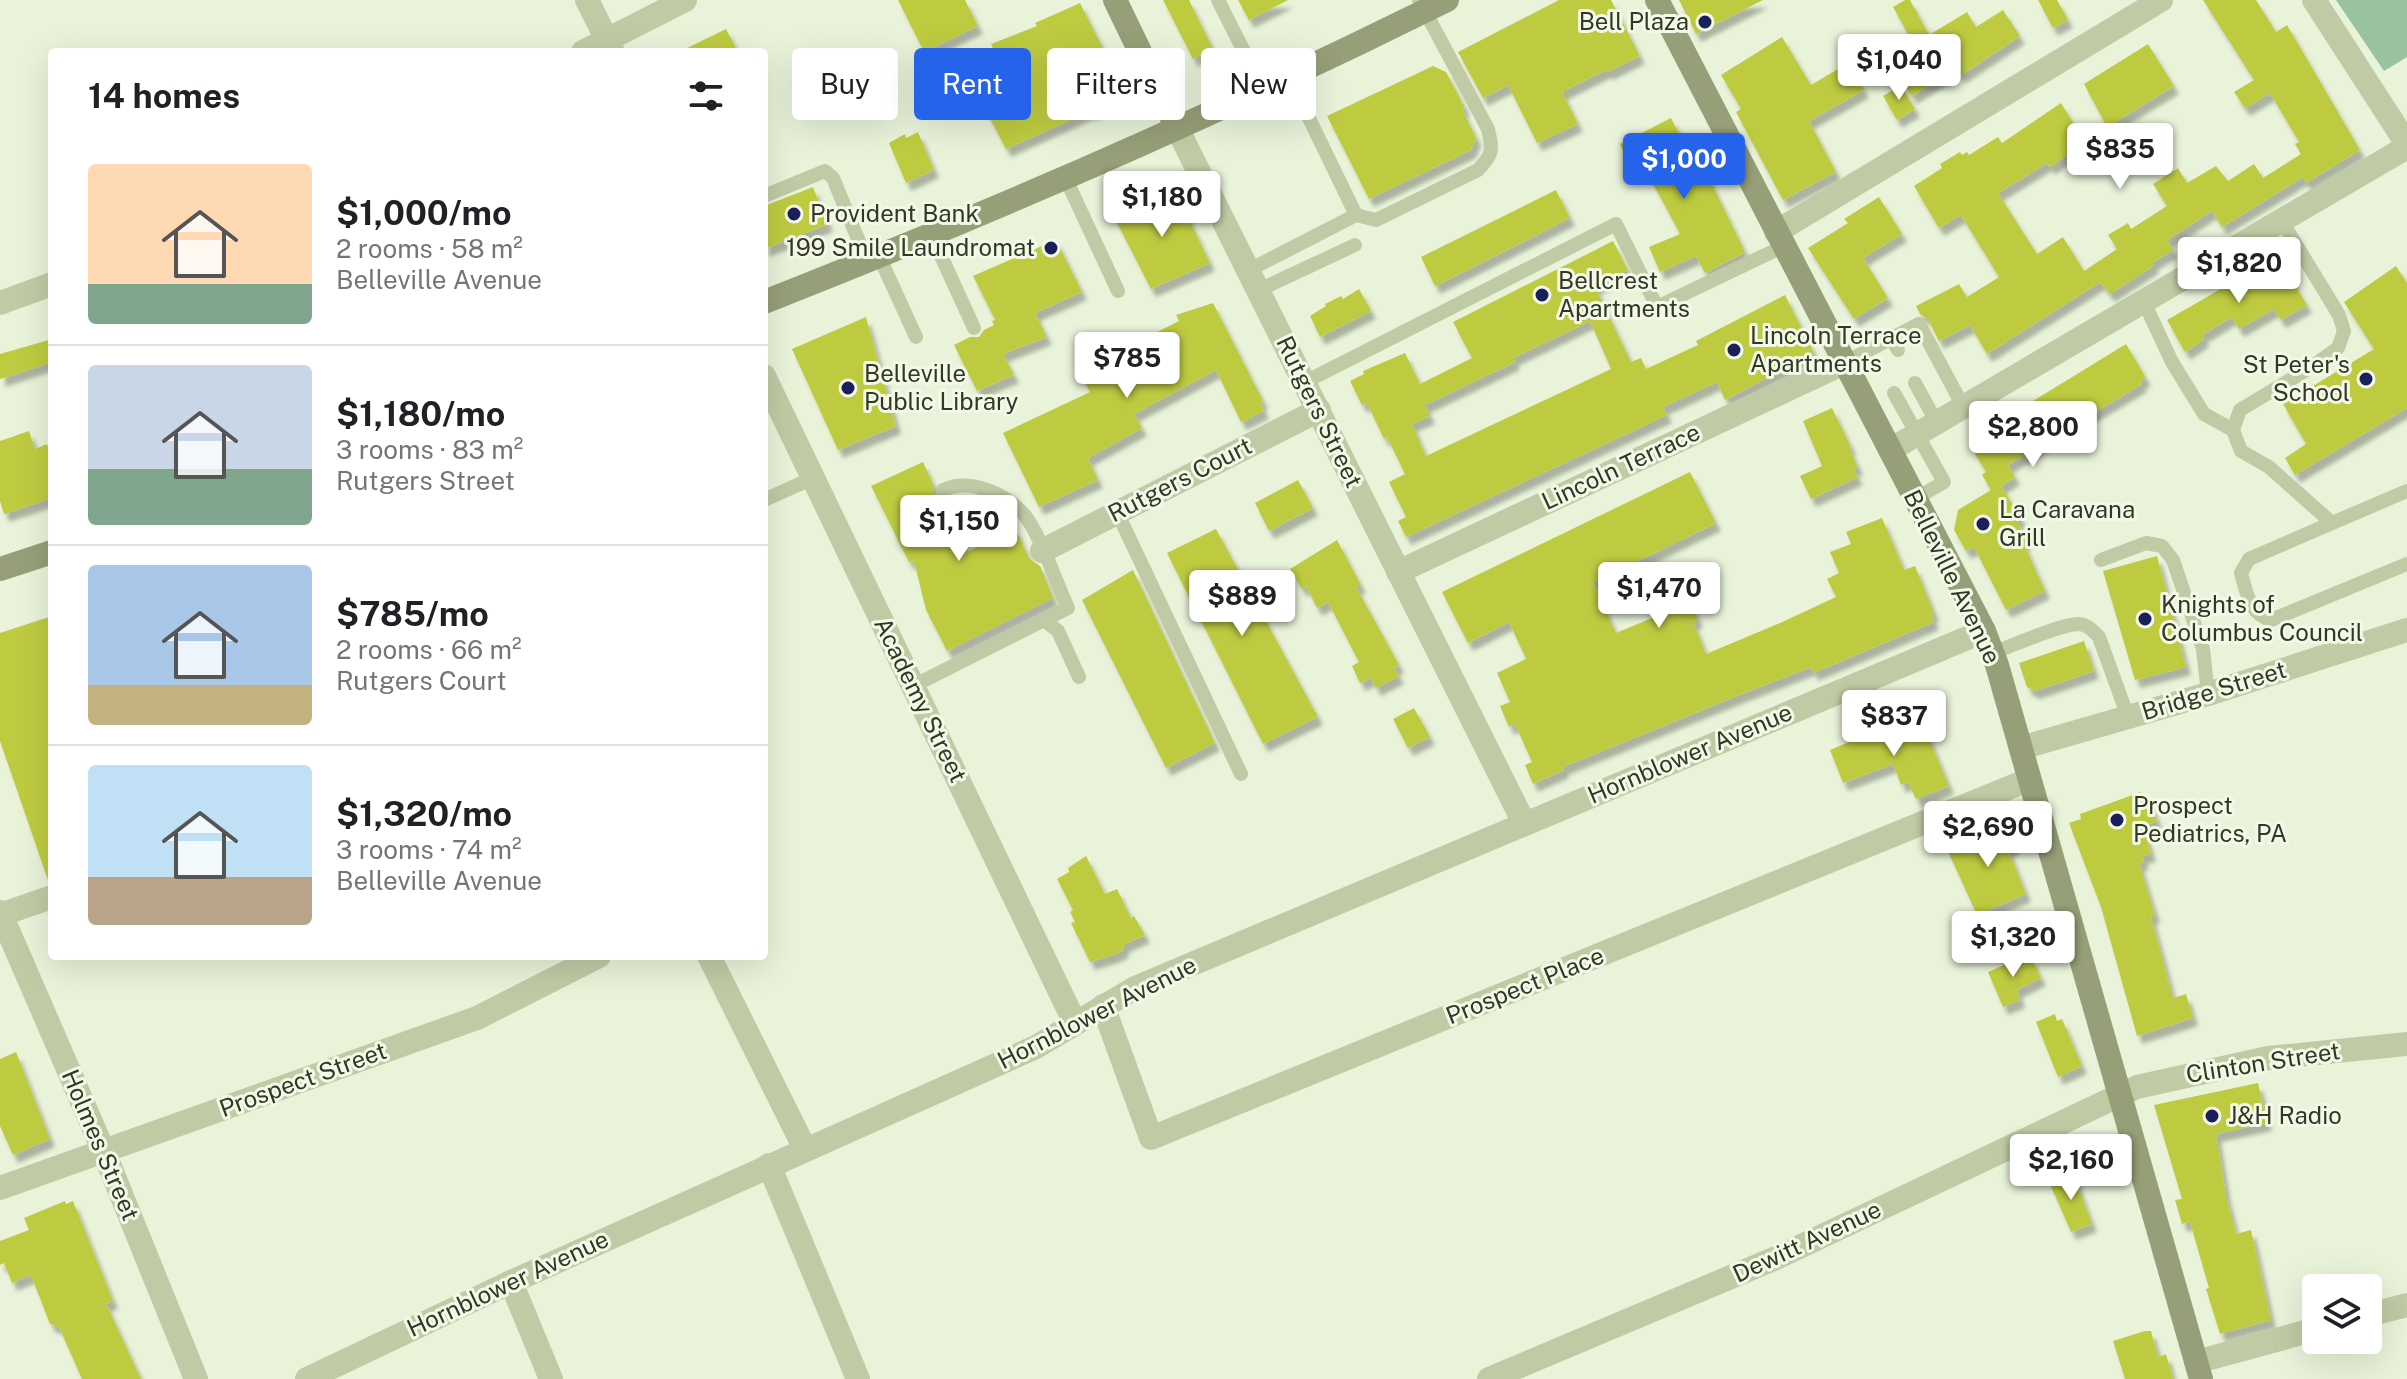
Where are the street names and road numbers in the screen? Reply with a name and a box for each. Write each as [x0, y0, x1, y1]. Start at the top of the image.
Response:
street label: Rutgers Street [1271, 331, 1369, 492]
street label: Lincoln Terrace [1537, 417, 1704, 515]
street label: Rutgers Court [1103, 431, 1256, 527]
street label: Belleville Avenue [1899, 485, 2007, 668]
street label: Academy Street [869, 613, 973, 787]
street label: Bridge Street [2138, 655, 2289, 725]
street label: Hornblower Avenue [1583, 697, 1796, 809]
street label: Prospect Place [1442, 941, 1608, 1030]
street label: Hornblower Avenue [993, 950, 1201, 1074]
street label: Prospect Street [215, 1036, 390, 1122]
street label: Clinton Street [2184, 1036, 2342, 1088]
street label: Holmes Street [57, 1065, 145, 1224]
street label: Dewitt Avenue [1728, 1194, 1885, 1288]
street label: Hornblower Avenue [402, 1224, 613, 1342]

